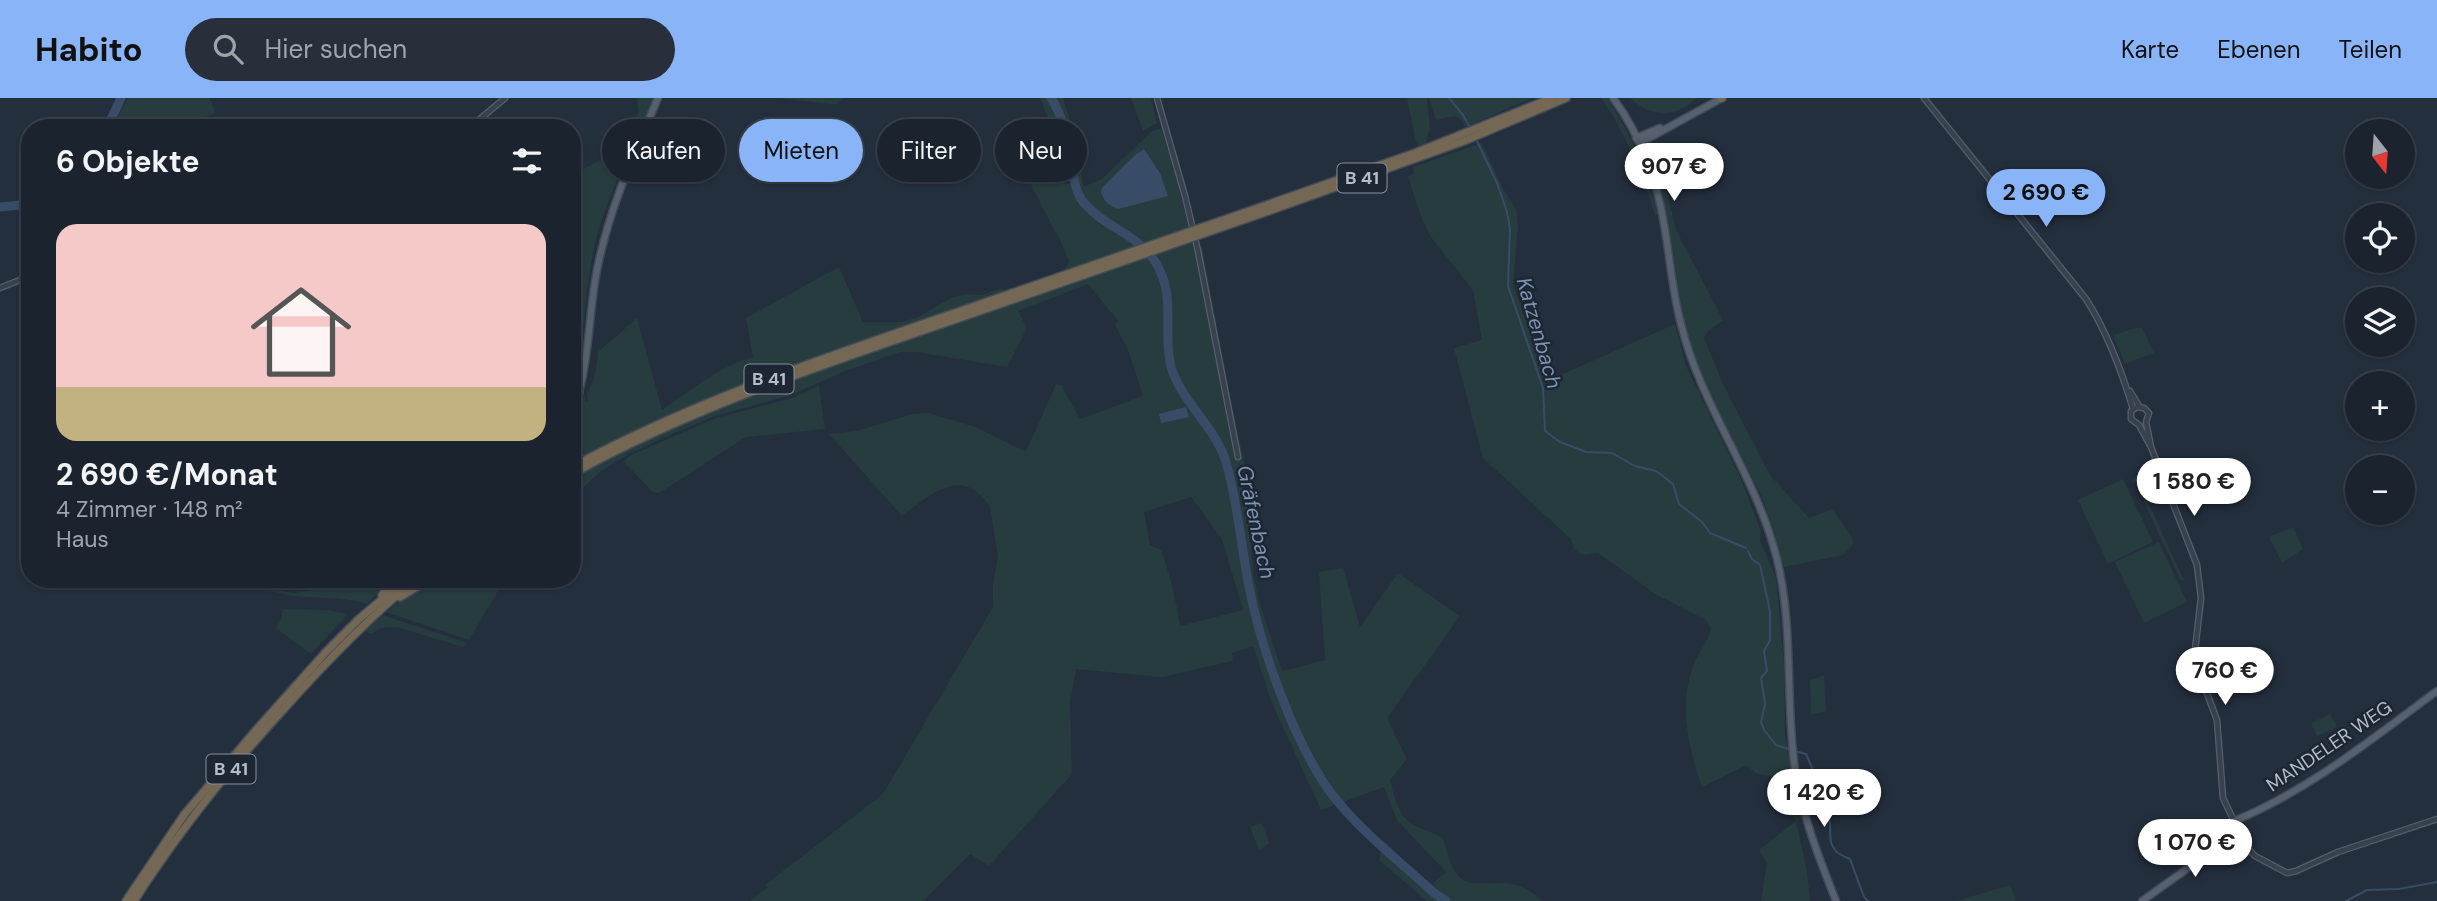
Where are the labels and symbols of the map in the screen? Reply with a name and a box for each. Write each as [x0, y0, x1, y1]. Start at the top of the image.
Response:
north arrow [2345, 119, 2415, 189]
pin: 907 € [1625, 144, 1723, 203]
road number: B 41 [1338, 164, 1386, 192]
pin: 2 690 € [1981, 170, 2111, 229]
water label: Katzenbach [1510, 274, 1568, 392]
road number: B 41 [744, 365, 794, 394]
pin: 1 580 € [2129, 458, 2259, 518]
water label: Gräfenbach [1230, 463, 1282, 581]
pin: 760 € [2176, 648, 2274, 707]
street label: MANDELER WEG [2261, 695, 2397, 797]
road number: B 41 [206, 754, 256, 784]
pin: 1 420 € [1759, 770, 1889, 829]
pin: 1 070 € [2130, 820, 2260, 879]

